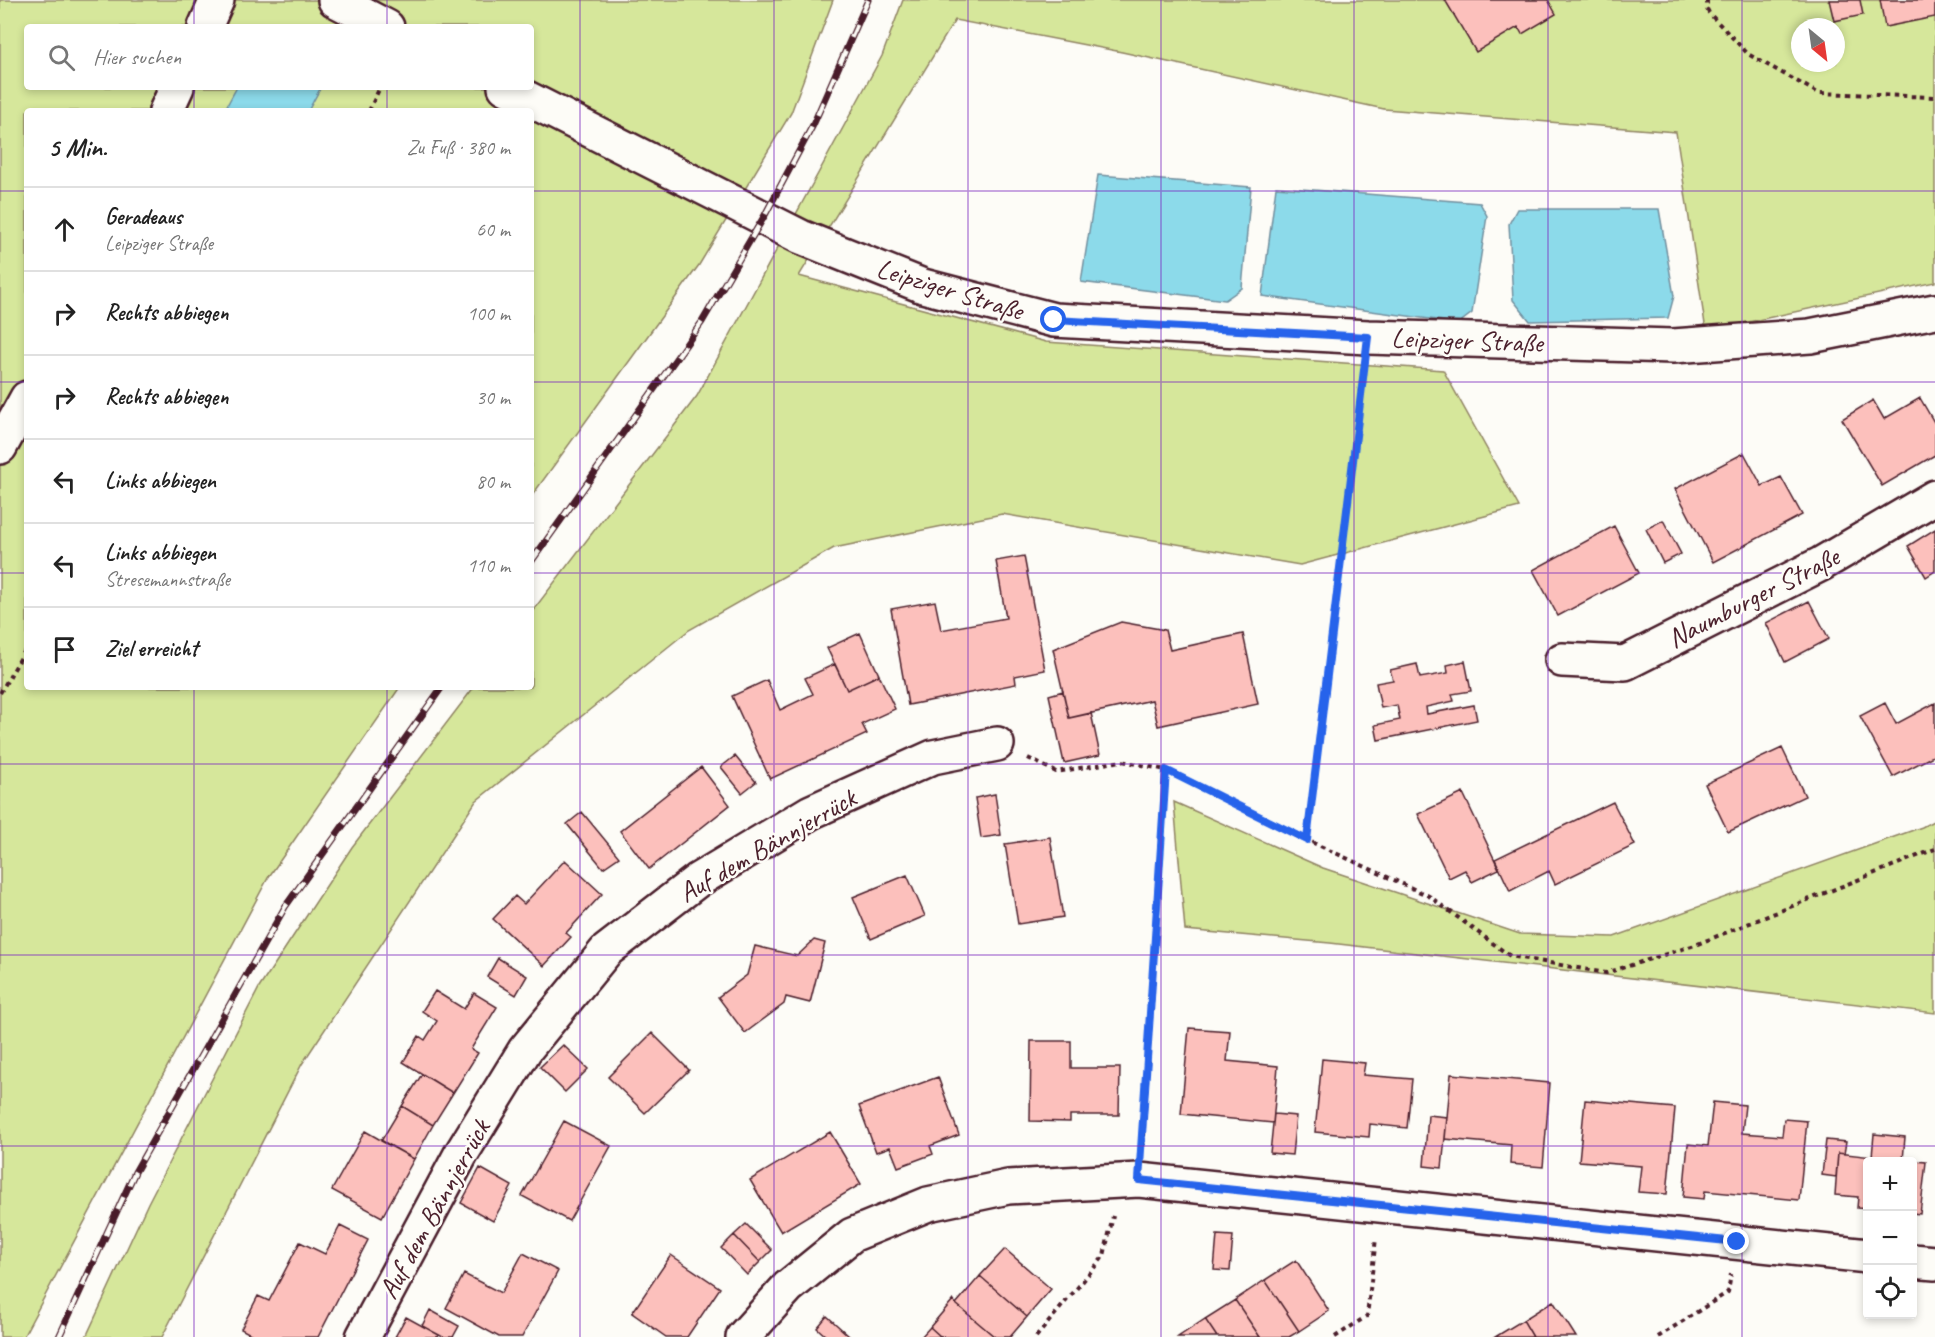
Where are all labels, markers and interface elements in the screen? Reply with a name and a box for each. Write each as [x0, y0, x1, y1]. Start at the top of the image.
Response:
north arrow [1791, 18, 1845, 72]
search box [24, 24, 534, 90]
icon: search [45, 41, 78, 74]
text: Hier suchen [93, 43, 181, 71]
text: 5 Min. [48, 131, 107, 164]
text: Zu Fuß · 380 m [407, 135, 510, 160]
text: Geradeaus [105, 203, 182, 231]
icon: ahead [48, 213, 81, 246]
text: 60 m [476, 217, 510, 242]
text: Leipziger Straße [105, 231, 213, 256]
street label: Leipziger Straße [873, 250, 1029, 328]
icon: right [48, 297, 81, 330]
text: Rechts abbiegen [105, 299, 228, 327]
text: 100 m [467, 301, 510, 326]
route start [1040, 306, 1066, 332]
street label: Leipziger Straße [1391, 320, 1545, 360]
icon: right [48, 381, 81, 414]
text: Rechts abbiegen [105, 383, 228, 411]
text: 30 m [476, 385, 510, 410]
icon: left [48, 465, 81, 498]
text: Links abbiegen [105, 467, 216, 495]
text: 80 m [476, 469, 510, 494]
street label: Naumburger Straße [1661, 538, 1846, 655]
text: Links abbiegen [105, 539, 216, 567]
icon: left [48, 549, 81, 582]
text: 110 m [467, 553, 510, 578]
text: Stresemannstraße [105, 567, 230, 592]
icon: arrive [48, 633, 81, 666]
text: Ziel erreicht [105, 635, 198, 663]
street label: Auf dem Bännjerrück [672, 779, 864, 910]
street label: Auf dem Bännjerrück [370, 1112, 499, 1305]
map controls [1863, 1157, 1917, 1319]
button: + [1863, 1157, 1917, 1211]
button: − [1863, 1211, 1917, 1265]
route end [1723, 1228, 1749, 1254]
button: locate [1863, 1265, 1917, 1319]

